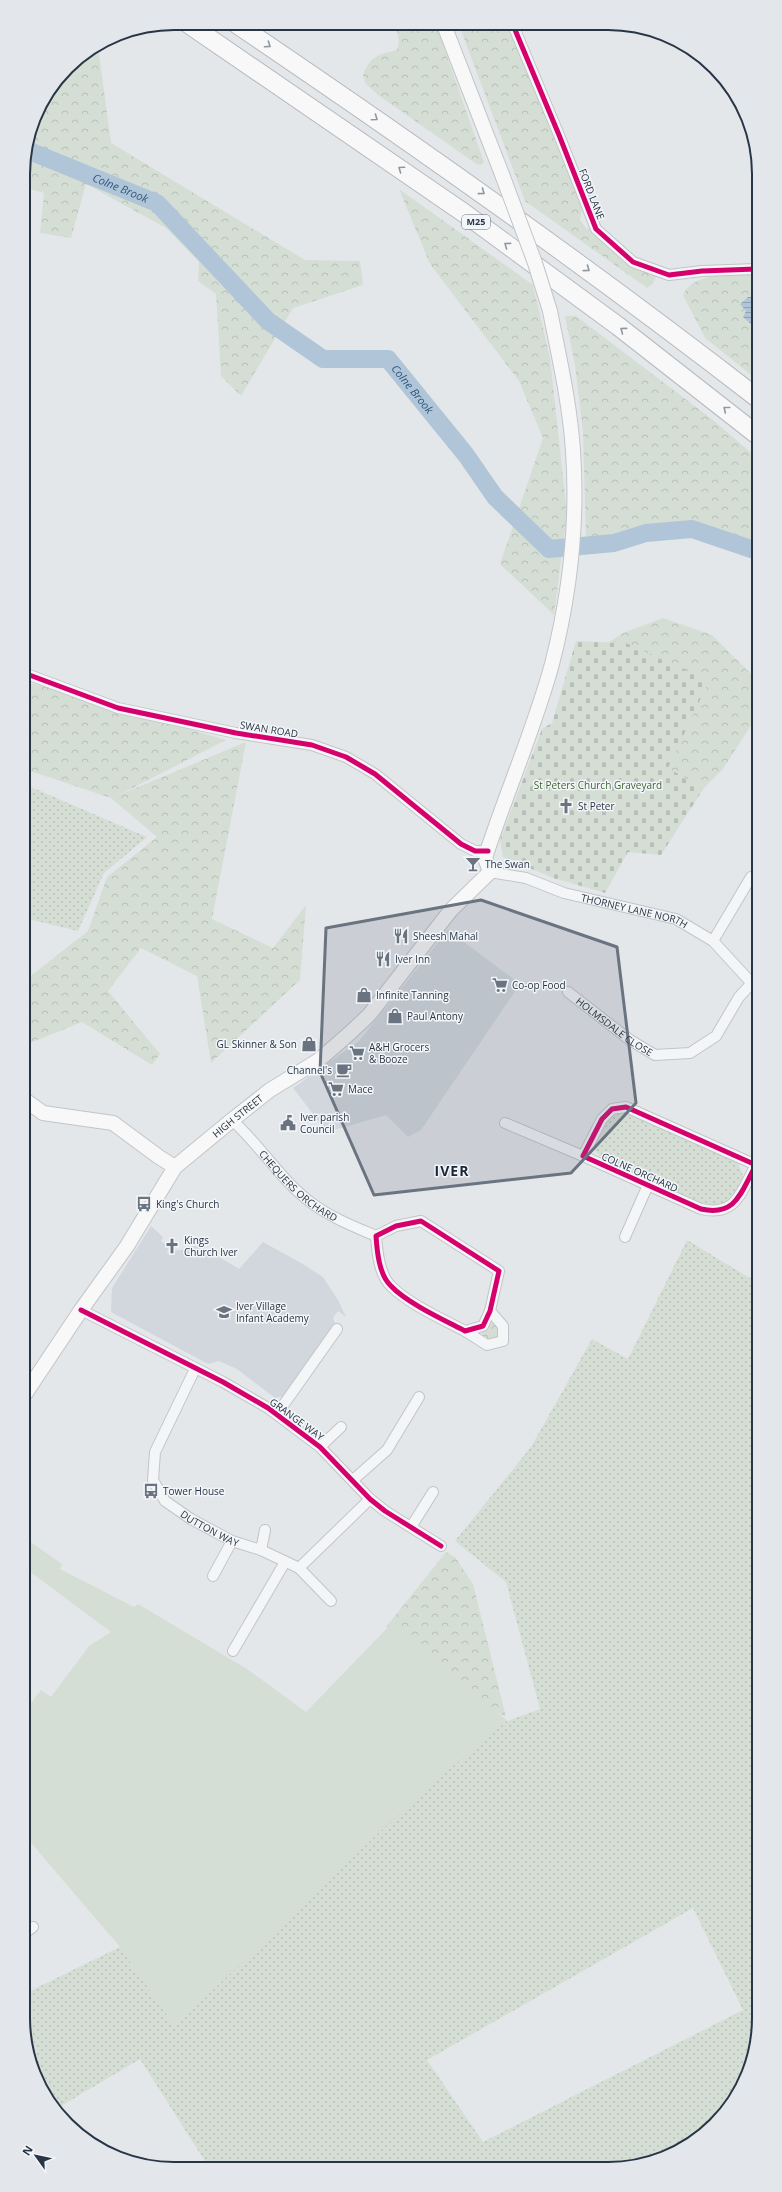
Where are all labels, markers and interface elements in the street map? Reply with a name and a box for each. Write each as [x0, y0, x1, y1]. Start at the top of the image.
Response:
one-way arrow [263, 40, 270, 47]
one-way arrow [371, 113, 378, 120]
one-way arrow [398, 166, 405, 174]
street label: FORD LANE [576, 166, 608, 222]
water label: Colne Brook [91, 170, 151, 206]
one-way arrow [478, 187, 485, 195]
road number: M25 [462, 215, 490, 229]
one-way arrow [504, 242, 511, 249]
one-way arrow [583, 264, 590, 271]
one-way arrow [621, 328, 628, 335]
water label: Colne Brook [388, 361, 438, 417]
one-way arrow [723, 407, 730, 414]
street label: SWAN ROAD [239, 717, 299, 741]
park label: St Peters Church Graveyard [534, 778, 662, 792]
church icon: St Peter [557, 797, 575, 815]
place label: St Peter [578, 799, 615, 813]
bar icon: The Swan [464, 855, 482, 873]
place label: The Swan [485, 857, 530, 871]
street label: THORNEY LANE NORTH [580, 890, 690, 931]
restaurant icon: Sheesh Mahal [392, 927, 410, 945]
place label: Sheesh Mahal [413, 929, 478, 943]
restaurant icon: Iver Inn [374, 950, 392, 968]
place label: Iver Inn [395, 952, 430, 966]
supermarket icon: Co-op Food [491, 976, 509, 994]
place label: Co-op Food [512, 978, 566, 992]
shop icon: Infinite Tanning [355, 986, 373, 1004]
place label: Infinite Tanning [376, 988, 449, 1002]
street label: HOLMSDALE CLOSE [573, 994, 656, 1059]
shop icon: Paul Antony [386, 1007, 404, 1025]
place label: Paul Antony [407, 1009, 464, 1023]
shop icon: GL Skinner & Son [300, 1035, 318, 1053]
place label: GL Skinner & Son [217, 1037, 297, 1051]
place label: A&H Grocers & Booze [369, 1040, 429, 1066]
supermarket icon: A&H Grocers & Booze [348, 1044, 366, 1062]
cafe icon: Channel's [335, 1061, 353, 1079]
place label: Channel's [287, 1063, 332, 1077]
supermarket icon: Mace [327, 1080, 345, 1098]
place label: Mace [348, 1082, 373, 1096]
street label: HIGH STREET [209, 1091, 266, 1140]
place label: Iver parish Council [300, 1110, 349, 1136]
public building icon: Iver parish Council [279, 1114, 297, 1132]
street label: CHEQUERS ORCHARD [256, 1147, 340, 1225]
street label: COLNE ORCHARD [600, 1149, 680, 1195]
district label: IVER [435, 1161, 469, 1180]
bus stop icon: King's Church [135, 1195, 153, 1213]
place label: King's Church [156, 1197, 219, 1211]
place label: Kings Church Iver [184, 1233, 238, 1259]
church icon: Kings Church Iver [163, 1237, 181, 1255]
place label: Iver Village Infant Academy [236, 1299, 310, 1325]
school or university icon: Iver Village Infant Academy [215, 1303, 233, 1321]
street label: GRANGE WAY [267, 1395, 327, 1444]
bus stop icon: Tower House [142, 1482, 160, 1500]
place label: Tower House [163, 1484, 225, 1498]
street label: DUTTON WAY [178, 1507, 241, 1550]
north arrow [16, 2136, 56, 2176]
text: N [18, 2142, 36, 2158]

